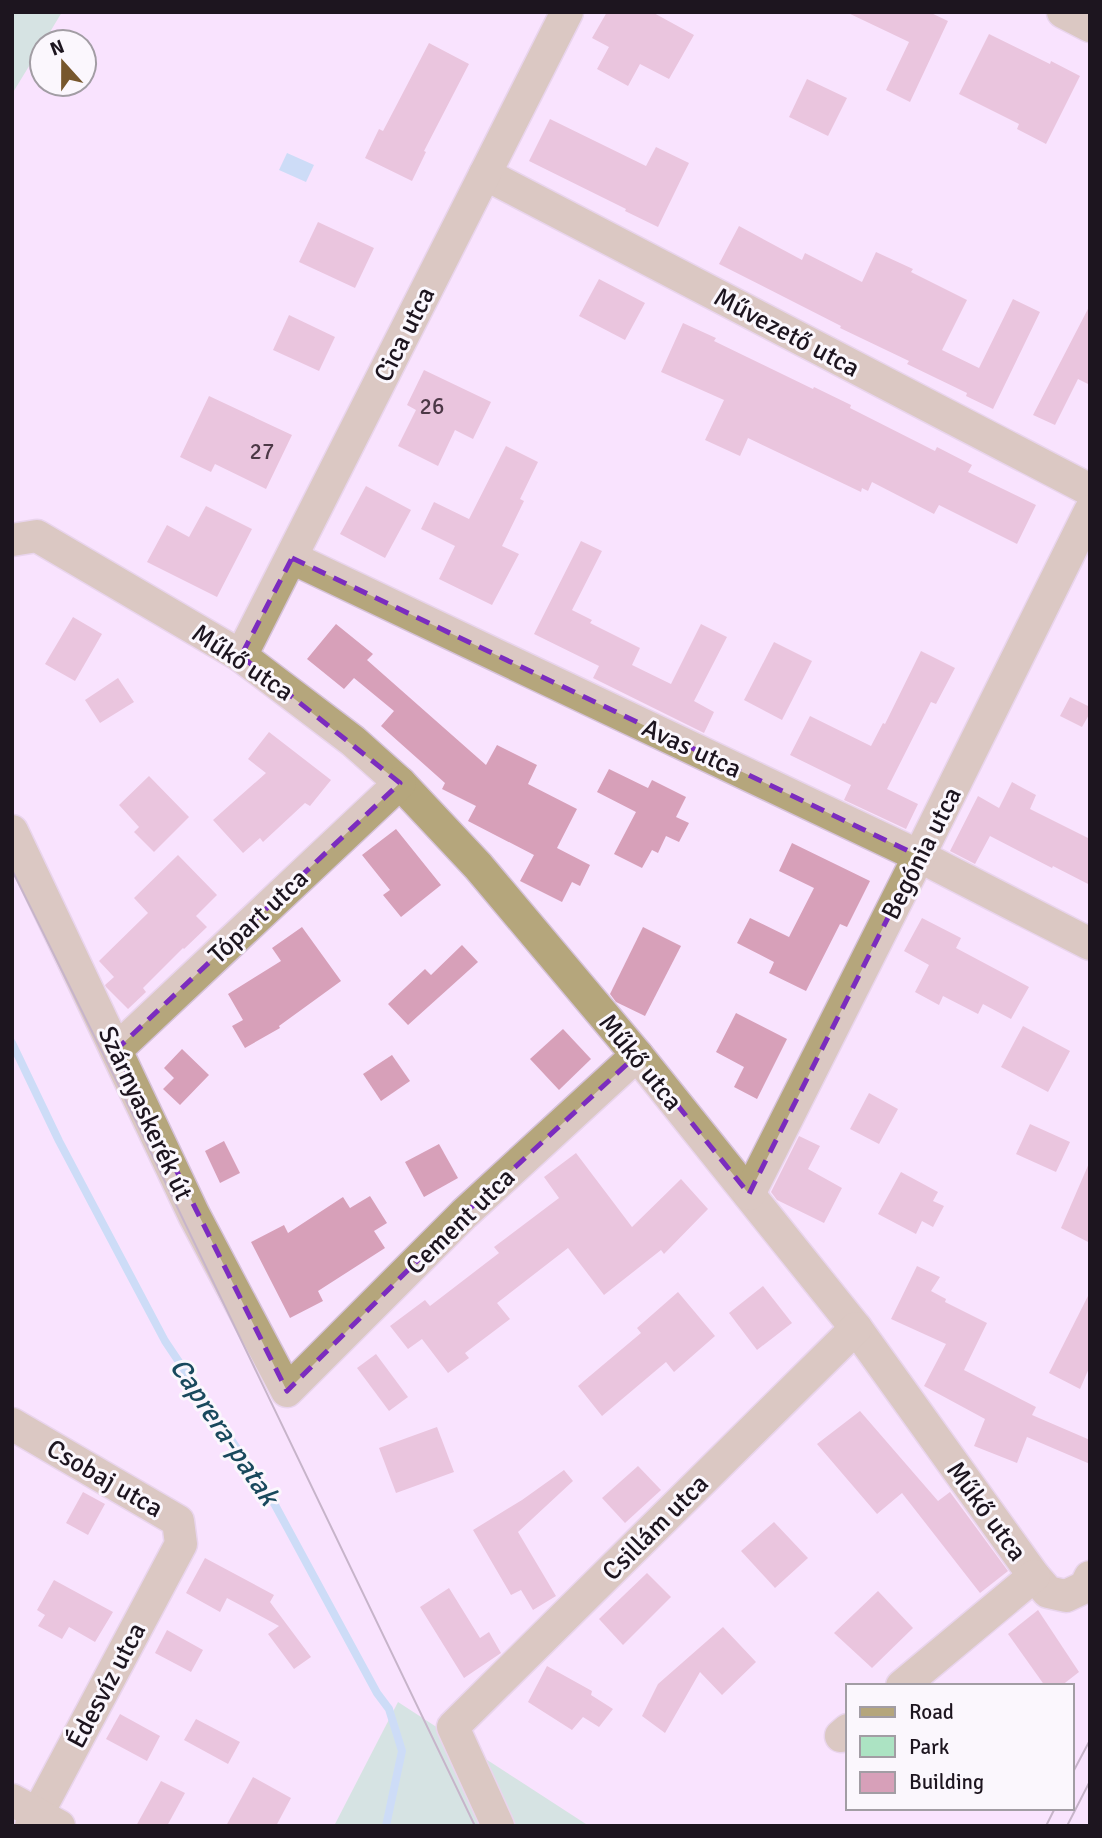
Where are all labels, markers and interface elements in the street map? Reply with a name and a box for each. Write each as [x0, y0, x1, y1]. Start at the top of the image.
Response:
north arrow [28, 28, 98, 98]
text: N [47, 34, 68, 62]
street label: Művezető utca [708, 281, 865, 385]
street label: Cica utca [367, 282, 442, 387]
house number: 26 [420, 392, 444, 421]
house number: 27 [250, 437, 274, 466]
street label: Műkő utca [186, 617, 299, 708]
street label: Avas utca [637, 712, 746, 786]
street label: Begónia utca [875, 782, 969, 925]
street label: Tópart utca [202, 863, 315, 971]
street label: Műkő utca [591, 1008, 689, 1118]
street label: Szárnyaskerék út [91, 1021, 199, 1206]
street label: Cement utca [399, 1162, 522, 1282]
water label: Caprera-patak [162, 1351, 288, 1514]
street label: Csobaj utca [41, 1433, 168, 1525]
street label: Műkő utca [939, 1455, 1033, 1568]
street label: Csillám utca [596, 1468, 716, 1588]
street label: Édesvíz utca [60, 1617, 153, 1754]
legend [846, 1684, 1074, 1810]
text: Road [909, 1699, 954, 1725]
text: Park [909, 1734, 950, 1760]
text: Building [909, 1769, 984, 1795]

